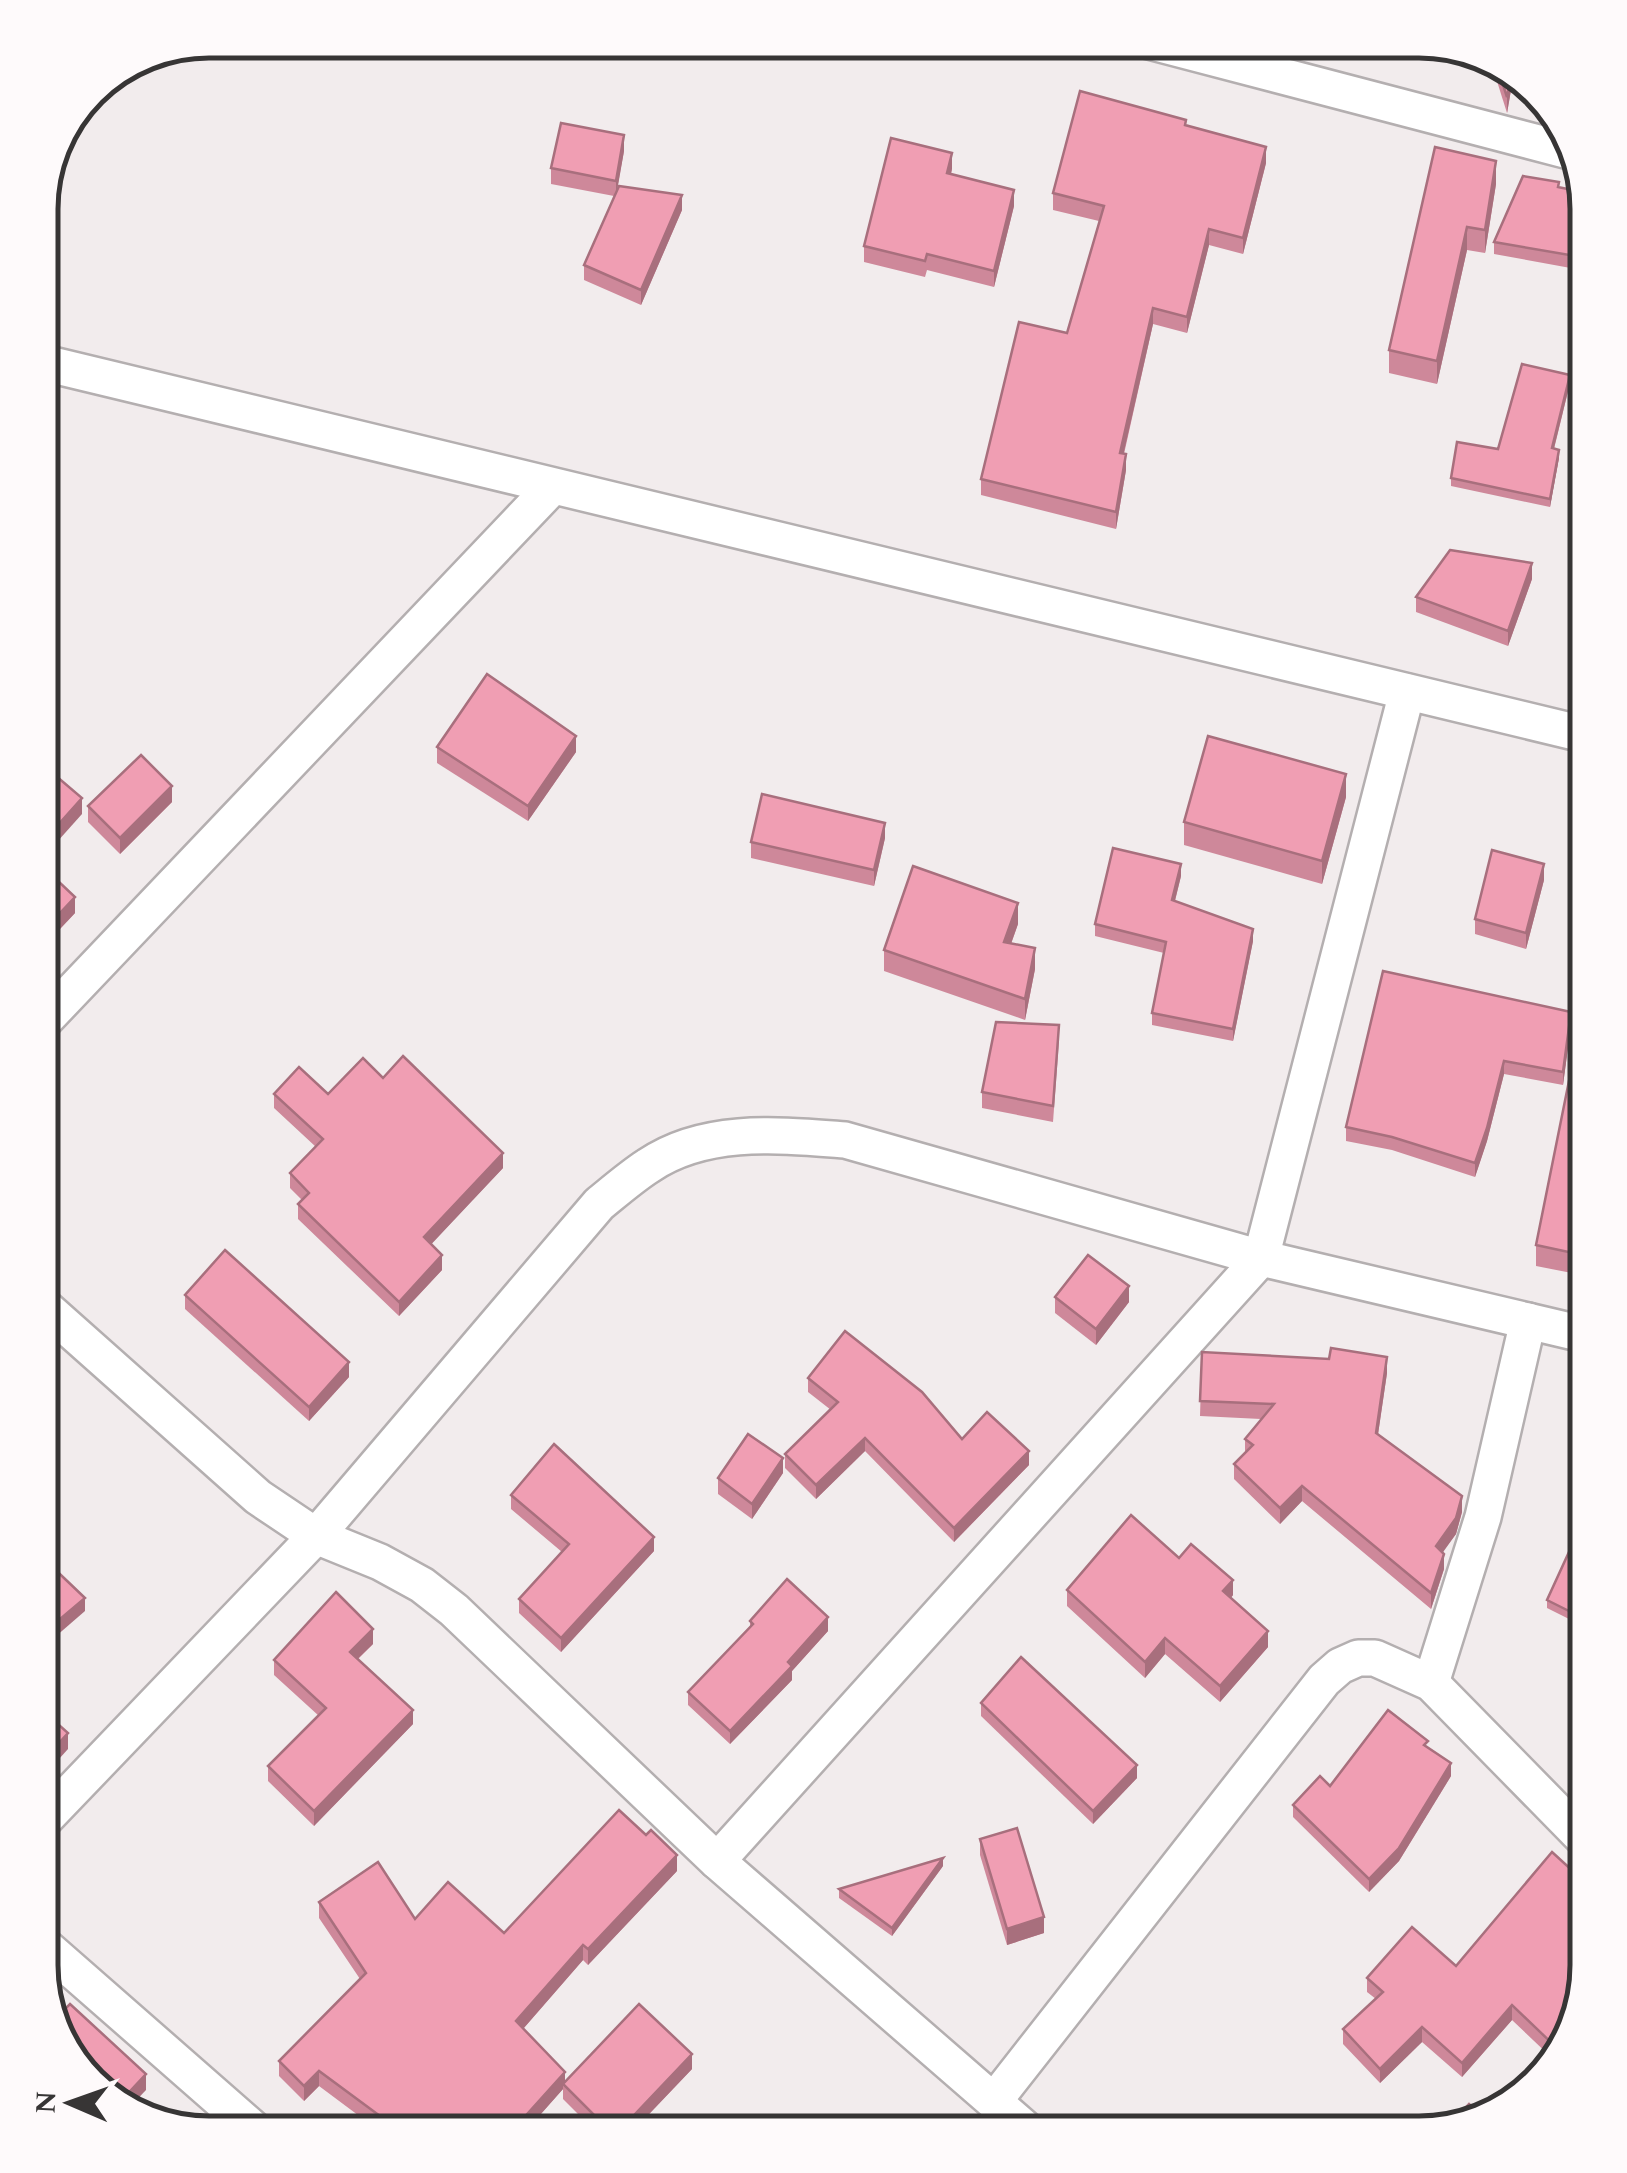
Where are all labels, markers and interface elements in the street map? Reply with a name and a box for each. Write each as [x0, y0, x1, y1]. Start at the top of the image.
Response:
north arrow [20, 2053, 120, 2153]
text: N [25, 2090, 68, 2114]

